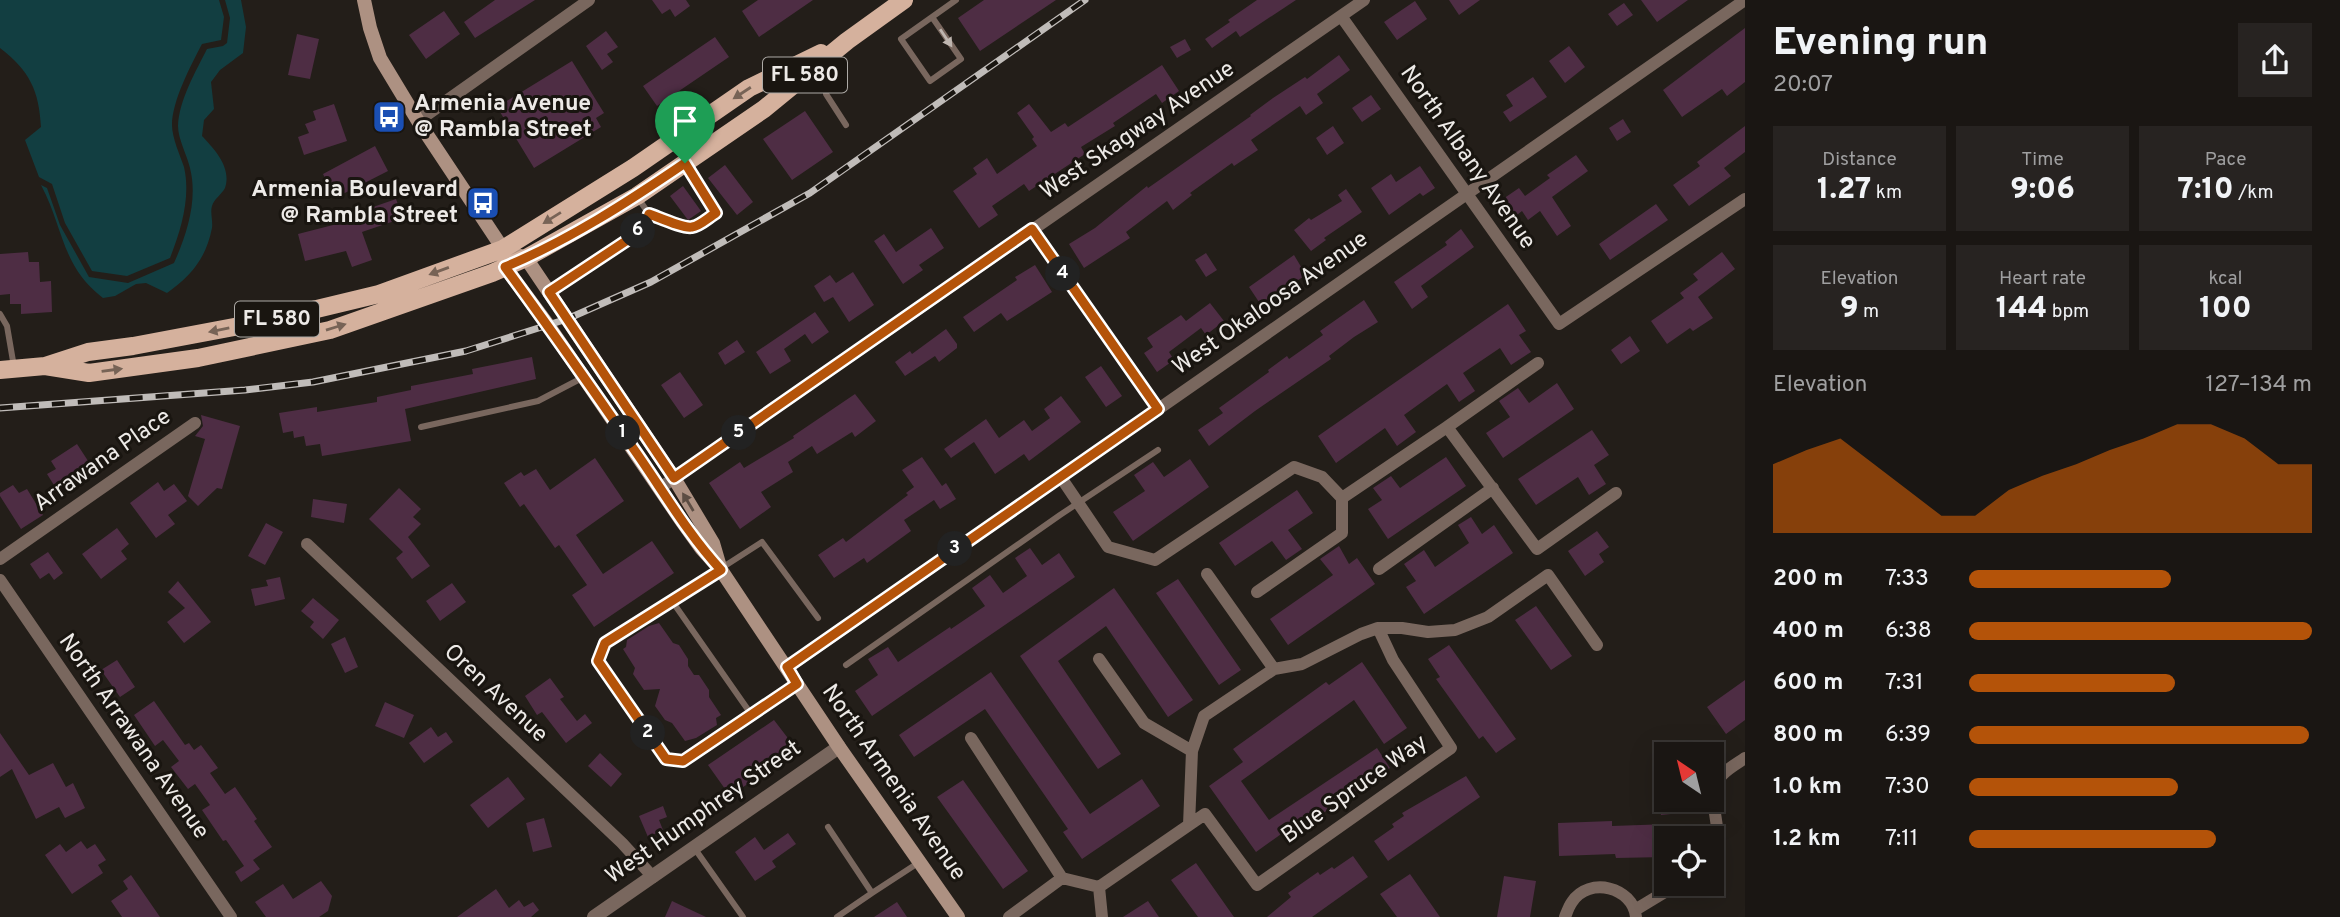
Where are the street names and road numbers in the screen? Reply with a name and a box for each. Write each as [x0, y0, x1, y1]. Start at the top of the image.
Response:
street label: West Skagway Avenue [1035, 55, 1241, 207]
road number: FL 580 [763, 57, 847, 92]
street label: North Albany Avenue [1393, 60, 1541, 256]
street label: West Okaloosa Avenue [1168, 226, 1374, 382]
road number: FL 580 [235, 302, 319, 336]
street label: Arrawana Place [29, 403, 177, 519]
street label: North Arrawana Avenue [51, 629, 215, 845]
street label: Oren Avenue [437, 638, 553, 750]
street label: North Armenia Avenue [814, 679, 972, 887]
street label: Blue Spruce Way [1276, 729, 1434, 851]
street label: West Humphrey Street [601, 735, 807, 891]

